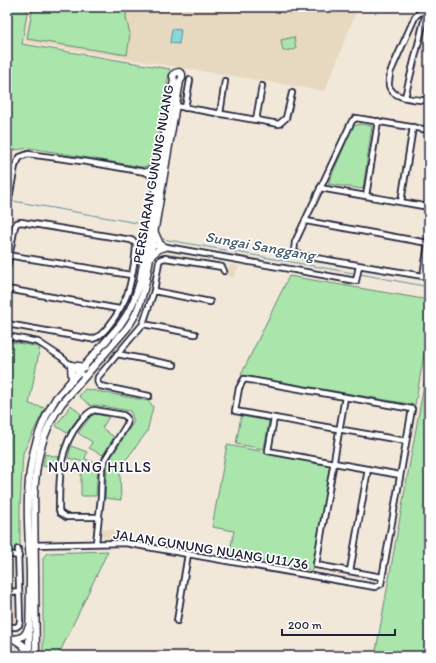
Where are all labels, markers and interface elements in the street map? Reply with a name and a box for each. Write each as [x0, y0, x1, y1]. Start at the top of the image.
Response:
street label: PERSIARAN GUNUNG NUANG [129, 83, 178, 265]
water label: Sungai Sanggang [204, 227, 319, 265]
district label: NUANG HILLS [48, 458, 152, 476]
street label: JALAN GUNUNG NUANG U11/36 [112, 526, 310, 573]
scale bar [282, 611, 395, 637]
text: 200 m [288, 618, 322, 632]

